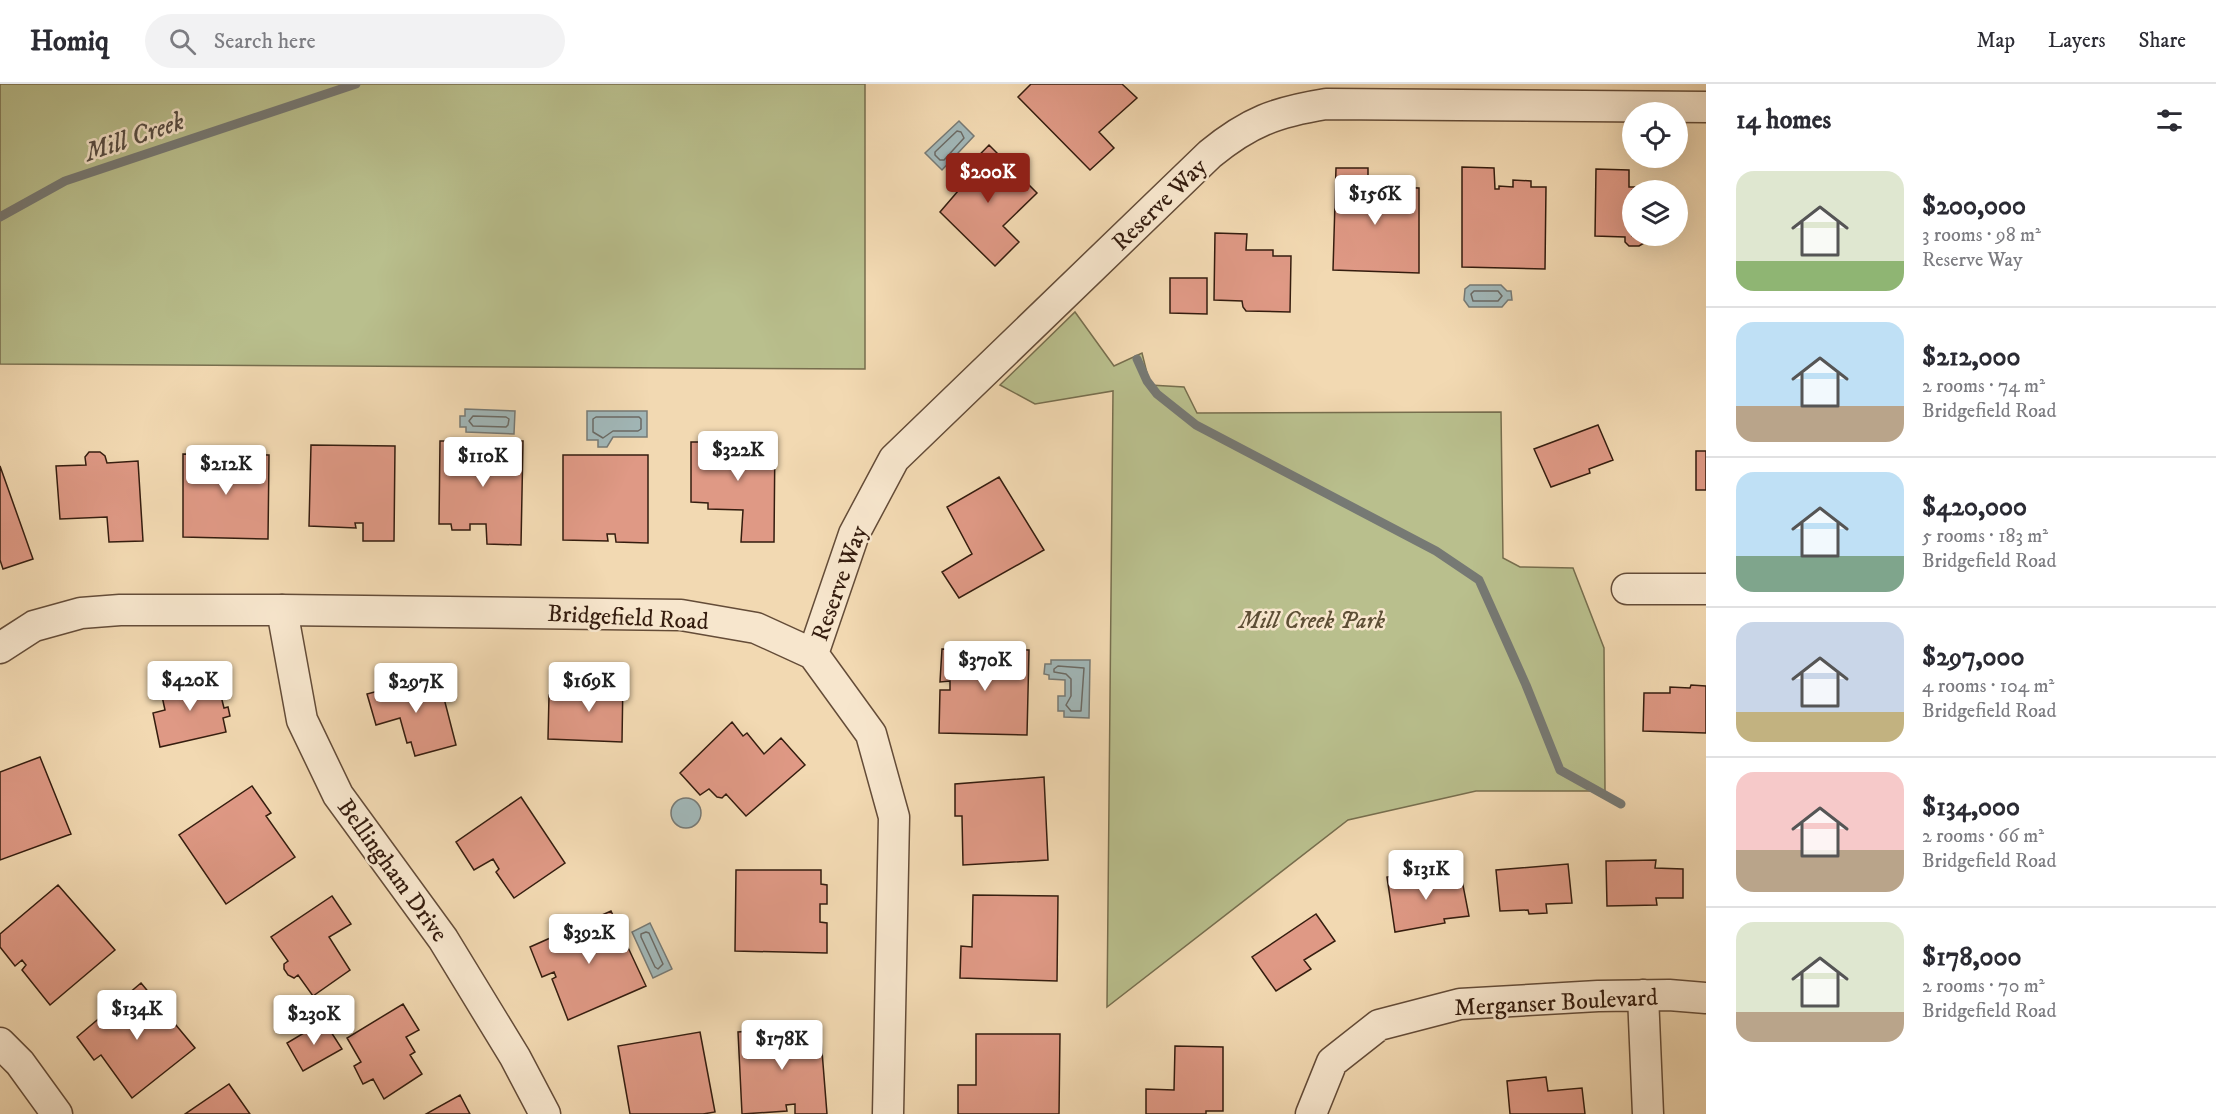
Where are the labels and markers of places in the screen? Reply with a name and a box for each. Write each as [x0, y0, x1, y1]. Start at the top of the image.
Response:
pin: $200K [946, 153, 1030, 204]
pin: $156K [1333, 175, 1417, 226]
pin: $322K [696, 431, 780, 482]
pin: $110K [441, 437, 525, 488]
pin: $212K [184, 445, 268, 496]
pin: $370K [943, 641, 1027, 692]
pin: $420K [148, 661, 232, 712]
pin: $169K [547, 662, 631, 713]
pin: $297K [374, 663, 458, 714]
pin: $131K [1384, 850, 1468, 901]
pin: $392K [547, 914, 631, 965]
pin: $134K [95, 990, 179, 1041]
pin: $230K [272, 995, 356, 1046]
pin: $178K [740, 1020, 824, 1071]

